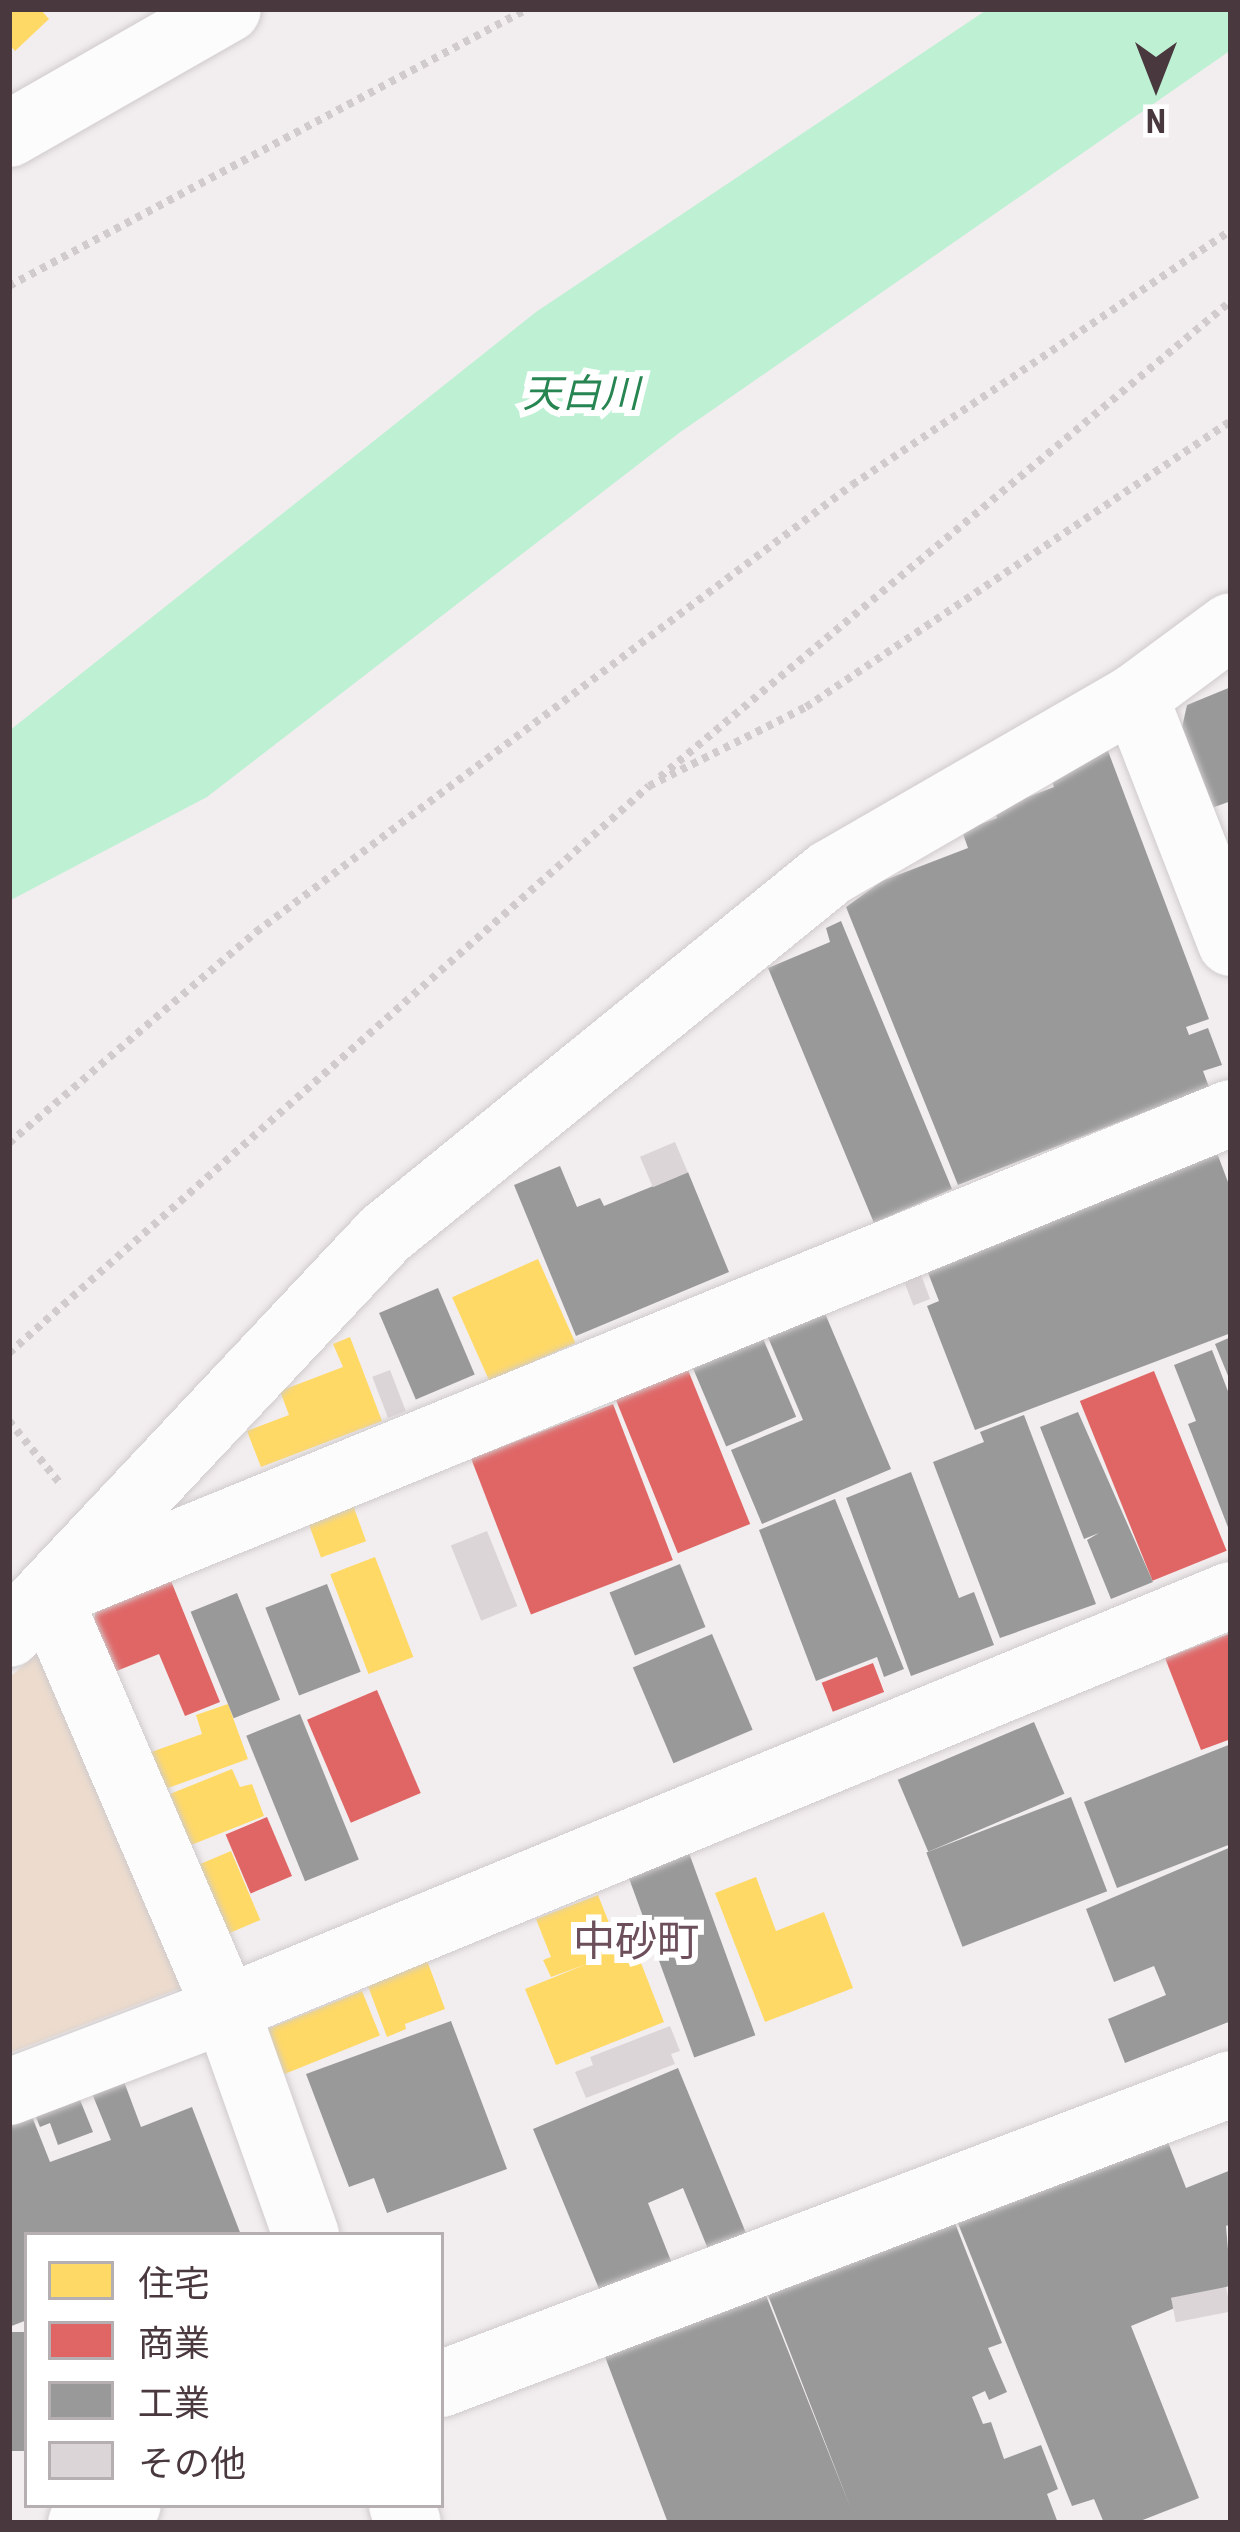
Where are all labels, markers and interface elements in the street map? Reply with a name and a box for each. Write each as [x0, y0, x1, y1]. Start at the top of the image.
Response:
north arrow [1096, 24, 1216, 144]
text: N [1146, 101, 1166, 140]
water label: 天白川 [523, 371, 639, 417]
district label: 中砂町 [573, 1917, 699, 1967]
legend [24, 2232, 444, 2508]
text: 住宅 [138, 2263, 210, 2305]
text: 商業 [138, 2323, 210, 2365]
text: 工業 [138, 2383, 210, 2425]
text: その他 [138, 2443, 246, 2485]

